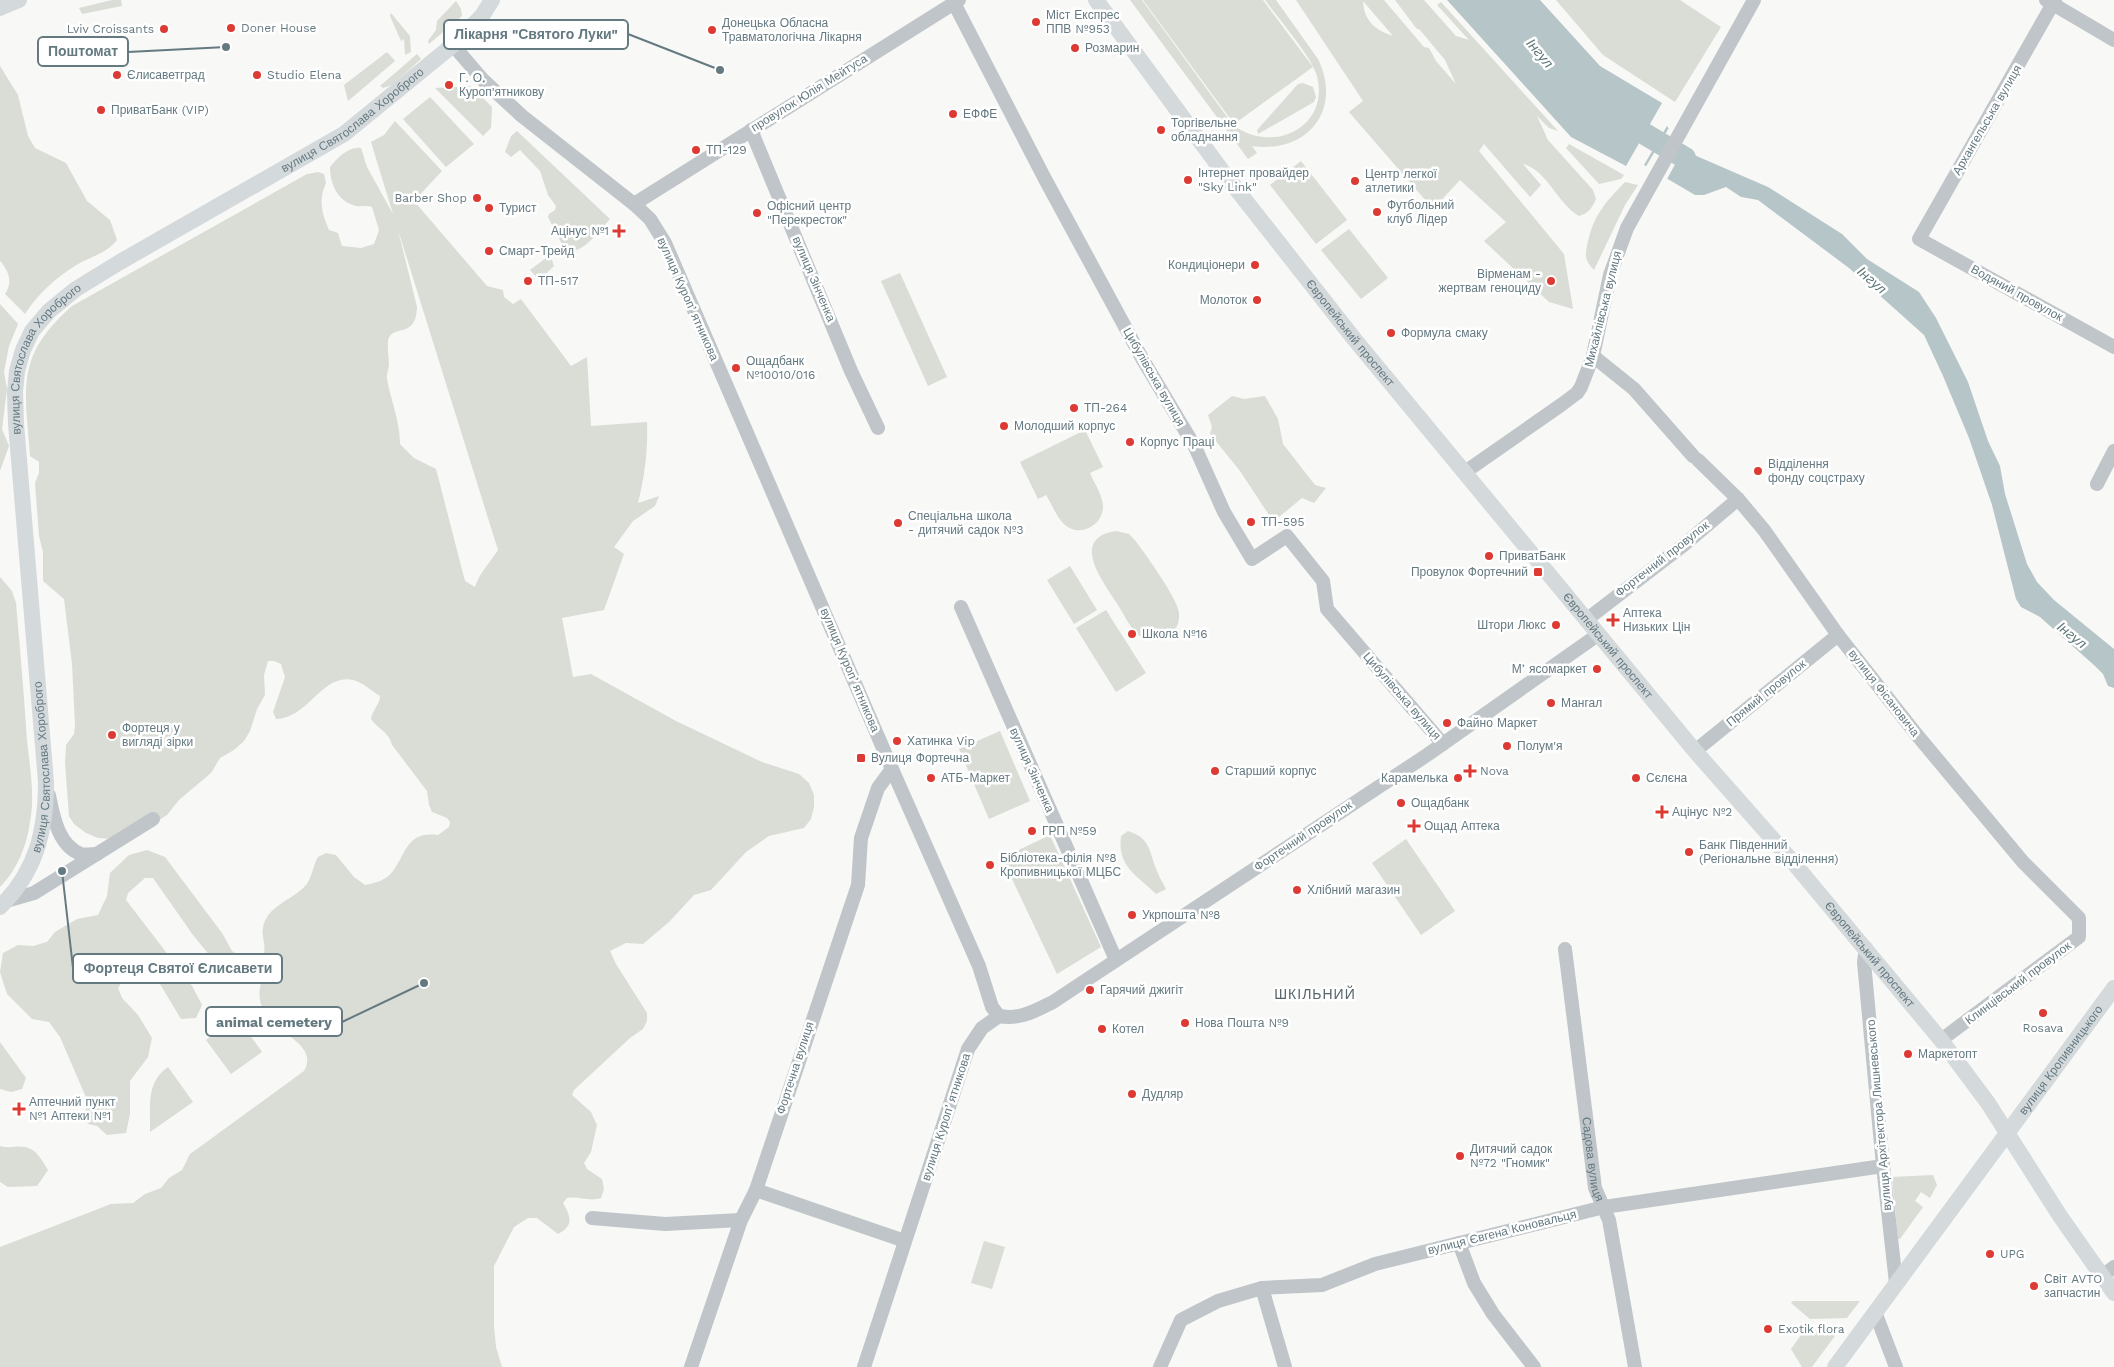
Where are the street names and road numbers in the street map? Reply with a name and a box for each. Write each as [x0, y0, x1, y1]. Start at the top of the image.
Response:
street label: провулок Юлія Мейтуса [748, 51, 870, 135]
street label: Архангельська вулиця [1950, 62, 2024, 178]
street label: вулиця Святослава Хороброго [279, 65, 427, 175]
street label: вулиця Зінченка [790, 234, 838, 324]
street label: вулиця Куропʼятникова [655, 235, 722, 363]
street label: Михайлівська вулиця [1582, 249, 1624, 369]
street label: Водяний провулок [1969, 262, 2066, 324]
street label: Європейський проспект [1303, 277, 1398, 390]
street label: вулиця Святослава Хороброго [8, 280, 84, 435]
street label: Цибулівська вулиця [1120, 325, 1188, 429]
street label: Фортечний провулок [1612, 518, 1712, 600]
street label: Європейський проспект [1560, 590, 1656, 702]
street label: вулиця Куропʼятникова [818, 606, 883, 734]
street label: вулиця Фісановича [1846, 647, 1923, 740]
street label: Цибулівська вулиця [1360, 649, 1444, 743]
street label: Прямий провулок [1723, 656, 1809, 729]
street label: вулиця Святослава Хороброго [29, 681, 53, 854]
street label: вулиця Зінченка [1007, 725, 1057, 815]
street label: Фортечний провулок [1251, 798, 1355, 874]
street label: Європейський проспект [1822, 899, 1918, 1010]
street label: Клинцівський провулок [1962, 938, 2074, 1027]
street label: вулиця Кропивницького [2016, 1002, 2106, 1118]
street label: вулиця Архітектора Лишневського [1864, 1018, 1894, 1211]
street label: Фортечна вулиця [773, 1020, 817, 1116]
street label: вулиця Куропʼятникова [919, 1051, 973, 1183]
street label: Садова вулиця [1579, 1116, 1607, 1203]
street label: вулиця Євгена Коновальця [1426, 1207, 1578, 1257]

